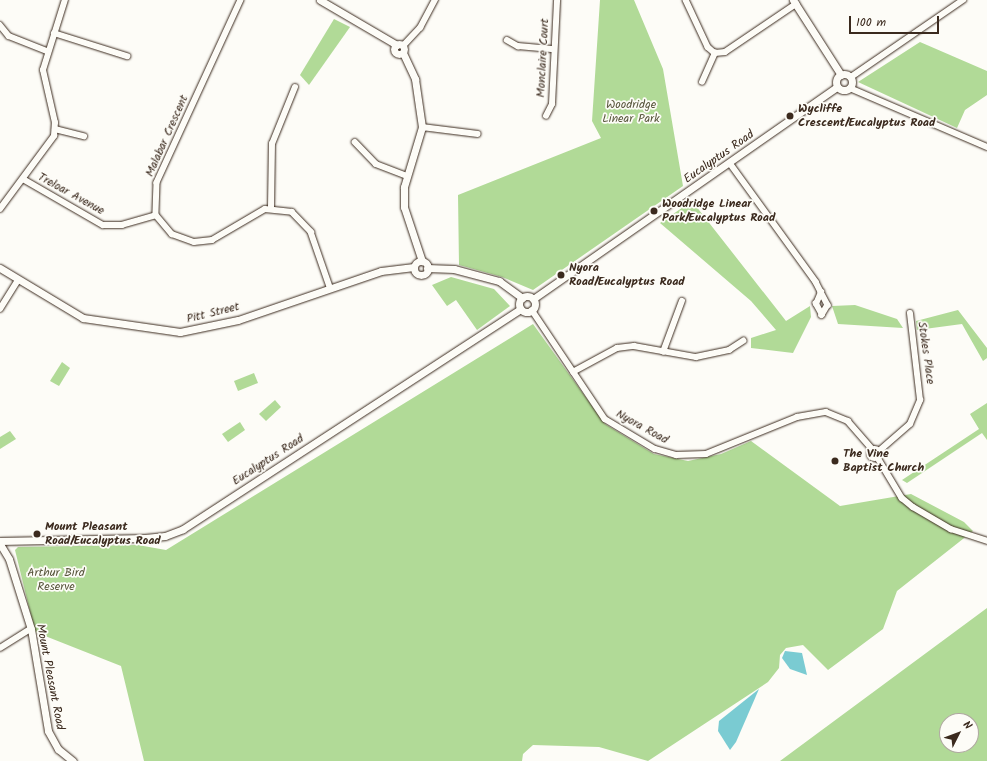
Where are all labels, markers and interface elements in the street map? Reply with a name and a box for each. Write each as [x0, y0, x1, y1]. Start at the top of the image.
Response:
scale bar [851, 8, 941, 34]
text: 100 m [856, 13, 886, 32]
street label: Monclaire Court [534, 18, 552, 98]
street label: Malabar Crescent [143, 93, 191, 179]
park label: Woodridge Linear Park [602, 98, 660, 126]
place label: Wycliffe Crescent/Eucalyptus Road [798, 102, 935, 130]
marker: Wycliffe Crescent/Eucalyptus Road [785, 111, 795, 121]
street label: Eucalyptus Road [681, 127, 757, 187]
street label: Treloar Avenue [35, 170, 107, 218]
place label: Woodridge Linear Park/Eucalyptus Road [662, 197, 775, 225]
marker: Woodridge Linear Park/Eucalyptus Road [649, 206, 659, 216]
place label: Nyora Road/Eucalyptus Road [569, 261, 685, 289]
marker: Nyora Road/Eucalyptus Road [556, 270, 566, 280]
street label: Pitt Street [185, 299, 241, 327]
street label: Stokes Place [914, 321, 938, 385]
street label: Nyora Road [613, 407, 671, 447]
street label: Eucalyptus Road [229, 432, 307, 488]
place label: The Vine Baptist Church [843, 447, 924, 475]
marker: The Vine Baptist Church [830, 456, 840, 466]
place label: Mount Pleasant Road/Eucalyptus Road [45, 520, 161, 548]
marker: Mount Pleasant Road/Eucalyptus Road [32, 529, 42, 539]
park label: Arthur Bird Reserve [27, 566, 85, 594]
street label: Mount Pleasant Road [33, 623, 67, 731]
north arrow [939, 713, 979, 753]
text: N [958, 717, 976, 734]

